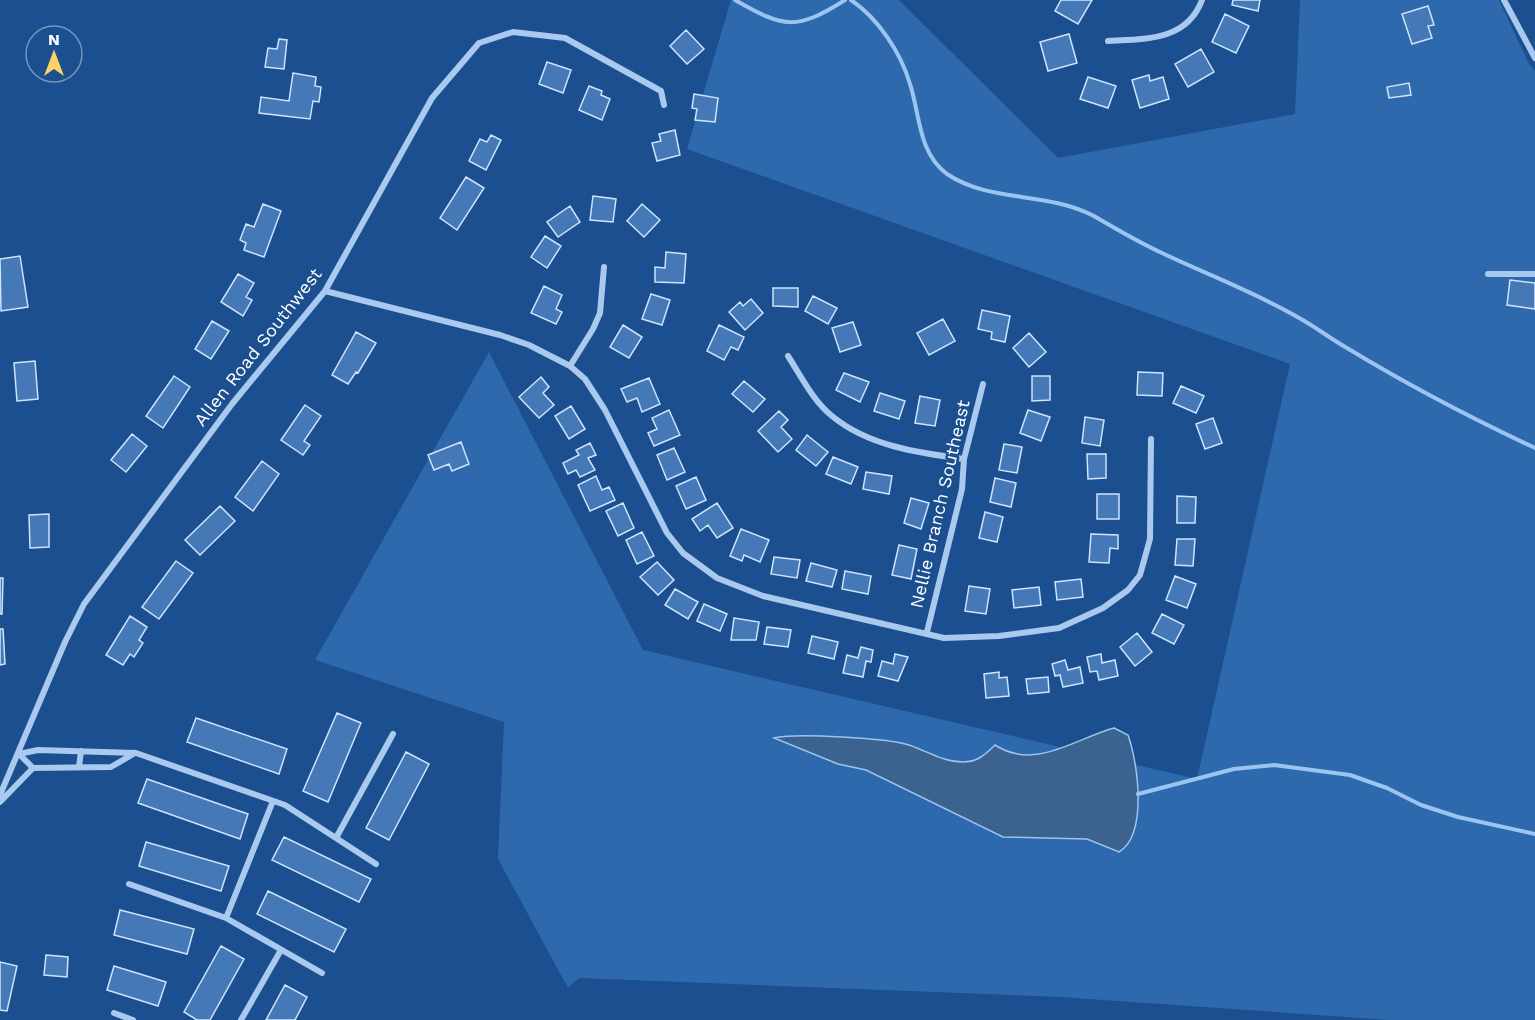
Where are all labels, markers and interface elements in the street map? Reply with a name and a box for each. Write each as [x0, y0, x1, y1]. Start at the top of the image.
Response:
north arrow [24, 24, 84, 84]
text: N [48, 30, 60, 49]
street label: Allen Road Southwest [189, 263, 326, 430]
street label: Nellie Branch Southeast [905, 397, 974, 610]

